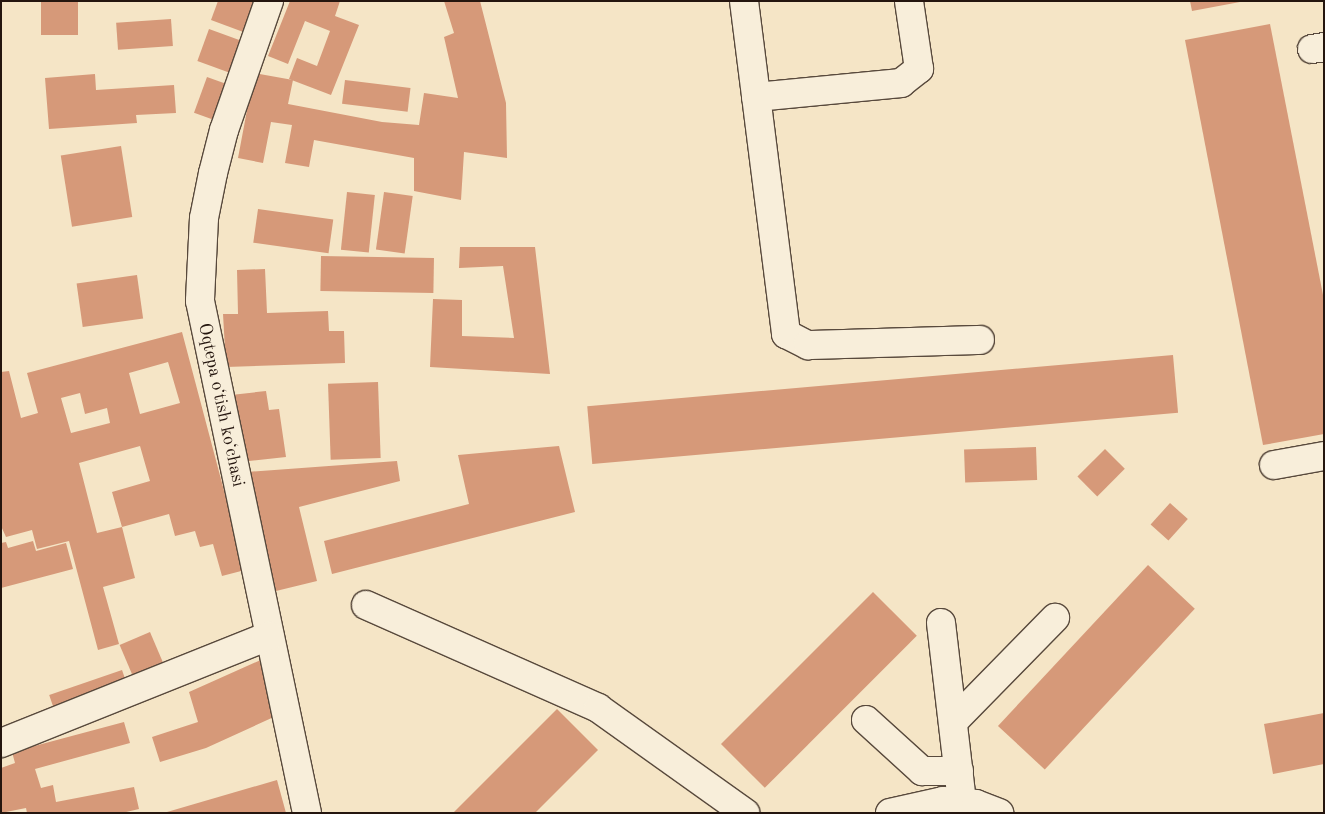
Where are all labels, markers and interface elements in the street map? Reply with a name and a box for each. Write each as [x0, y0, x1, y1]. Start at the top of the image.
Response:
street label: Oqtepa oʻtish koʻchasi [193, 321, 249, 489]

